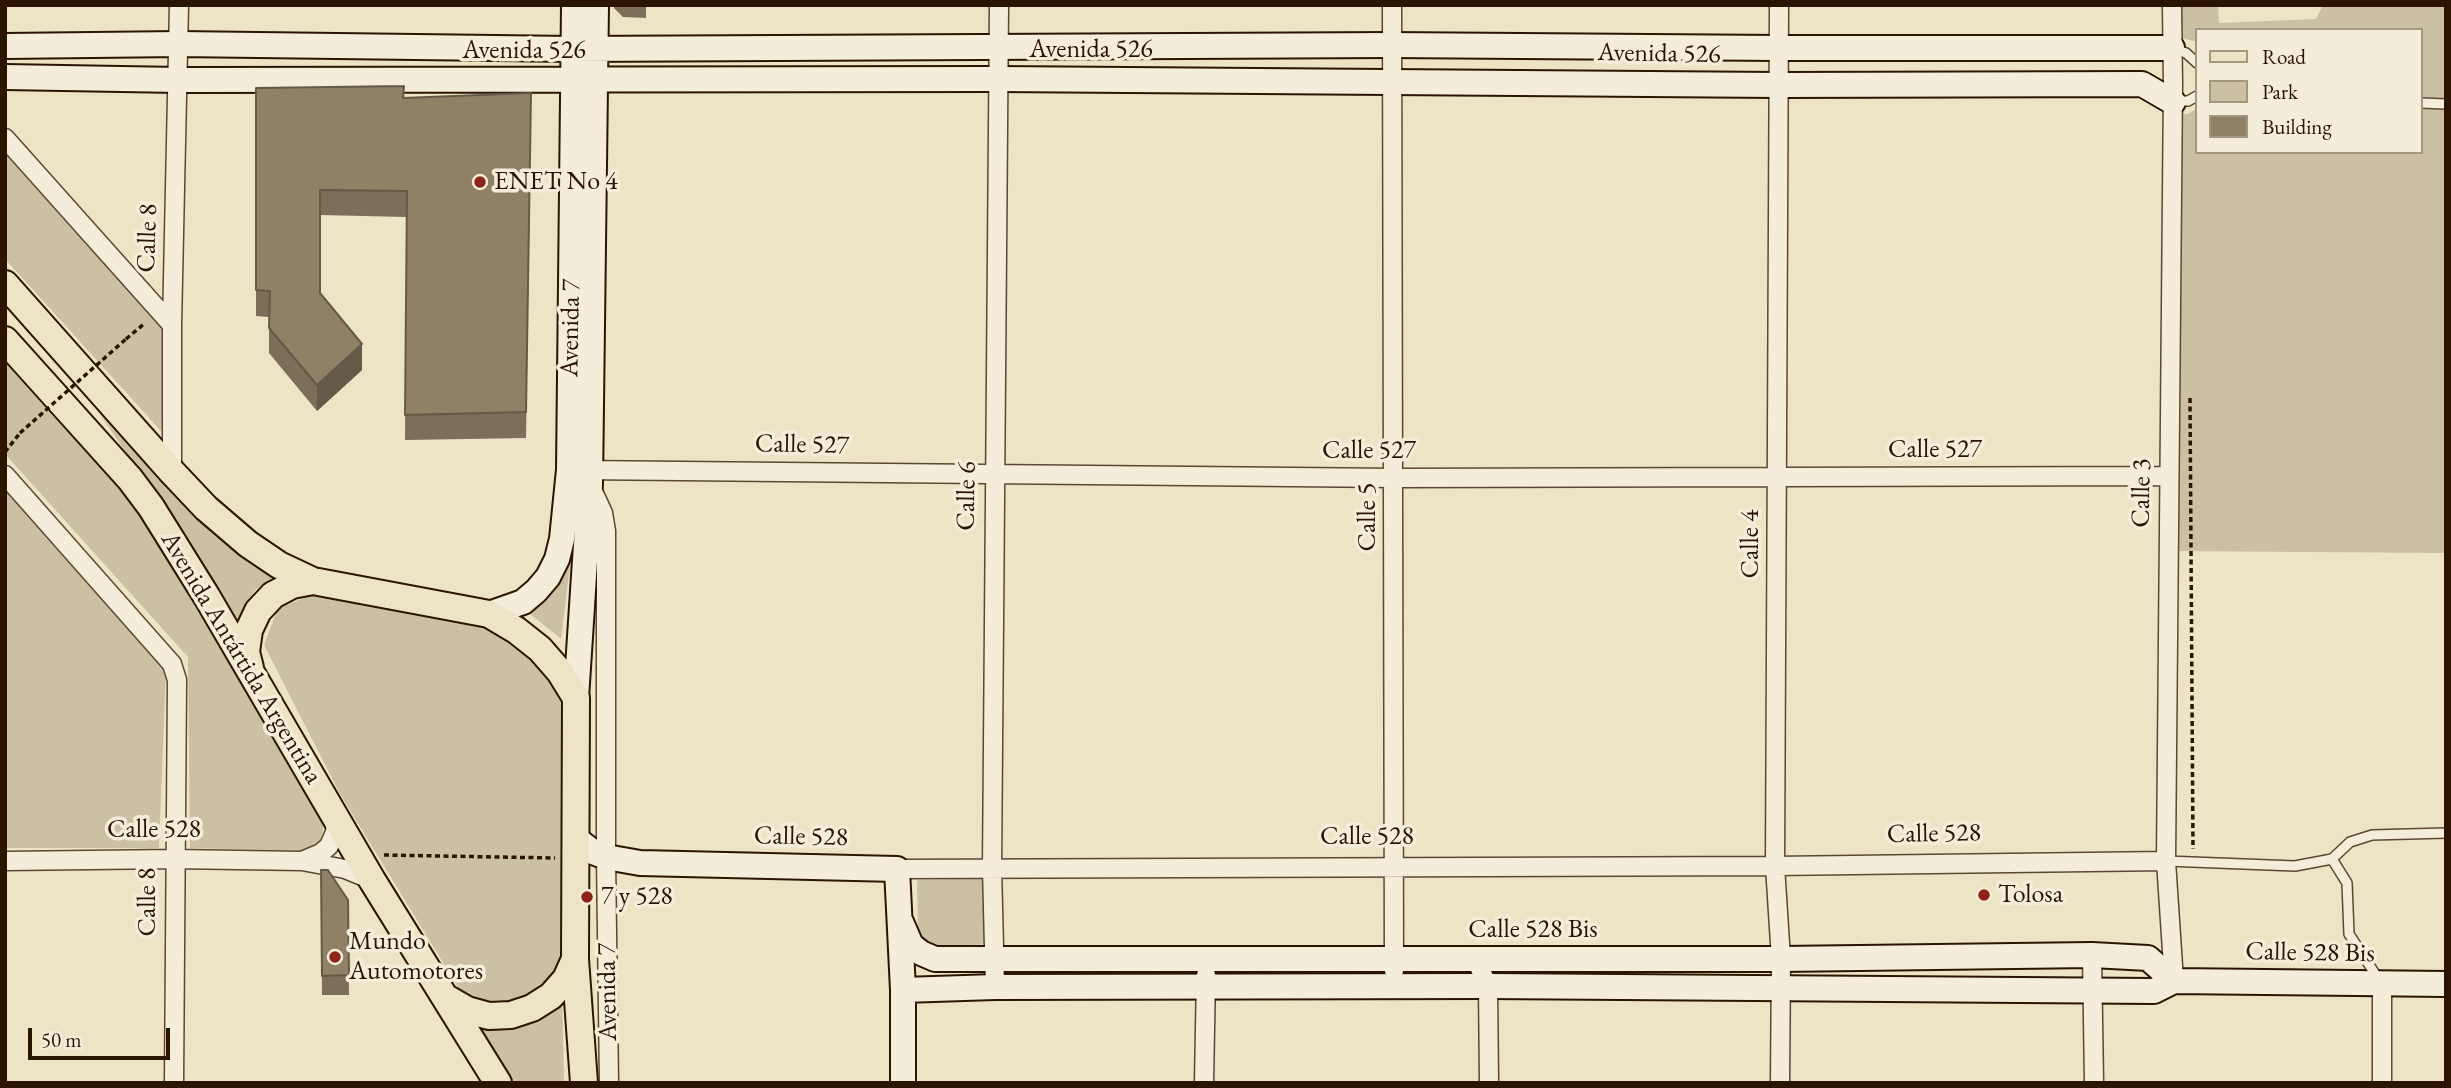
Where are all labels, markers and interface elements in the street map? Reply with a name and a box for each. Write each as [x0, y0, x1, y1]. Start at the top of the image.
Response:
legend [2196, 28, 2423, 154]
street label: Avenida 526 [1029, 34, 1153, 66]
street label: Avenida 526 [462, 35, 586, 67]
street label: Avenida 526 [1597, 37, 1721, 71]
text: Road [2262, 43, 2306, 70]
text: Park [2262, 78, 2298, 105]
text: Building [2262, 113, 2332, 140]
place label: ENET No 4 [494, 166, 618, 198]
marker: ENET No 4 [472, 174, 488, 190]
street label: Calle 8 [131, 203, 165, 273]
street label: Avenida 7 [555, 279, 587, 377]
street label: Calle 527 [755, 429, 849, 461]
street label: Calle 527 [1888, 434, 1982, 466]
street label: Calle 527 [1322, 435, 1416, 467]
street label: Calle 3 [2126, 458, 2158, 528]
street label: Calle 6 [951, 461, 983, 531]
street label: Calle 5 [1352, 482, 1384, 552]
street label: Calle 4 [1735, 509, 1767, 579]
street label: Avenida Antártida Argentina [153, 526, 329, 790]
street label: Calle 528 [107, 814, 201, 846]
street label: Calle 528 [1887, 818, 1981, 850]
street label: Calle 528 [754, 821, 848, 853]
street label: Calle 528 [1320, 821, 1414, 853]
street label: Calle 8 [132, 867, 164, 937]
place label: Tolosa [1998, 879, 2063, 911]
place label: 7 y 528 [601, 881, 673, 913]
marker: Tolosa [1976, 887, 1992, 903]
marker: 7 y 528 [579, 889, 595, 905]
street label: Calle 528 Bis [1468, 914, 1598, 946]
place label: Mundo Automotores [349, 926, 483, 988]
street label: Calle 528 Bis [2245, 936, 2375, 970]
street label: Avenida 7 [592, 943, 624, 1041]
marker: Mundo Automotores [327, 949, 343, 965]
scale bar [32, 1014, 173, 1058]
text: 50 m [41, 1026, 82, 1053]

